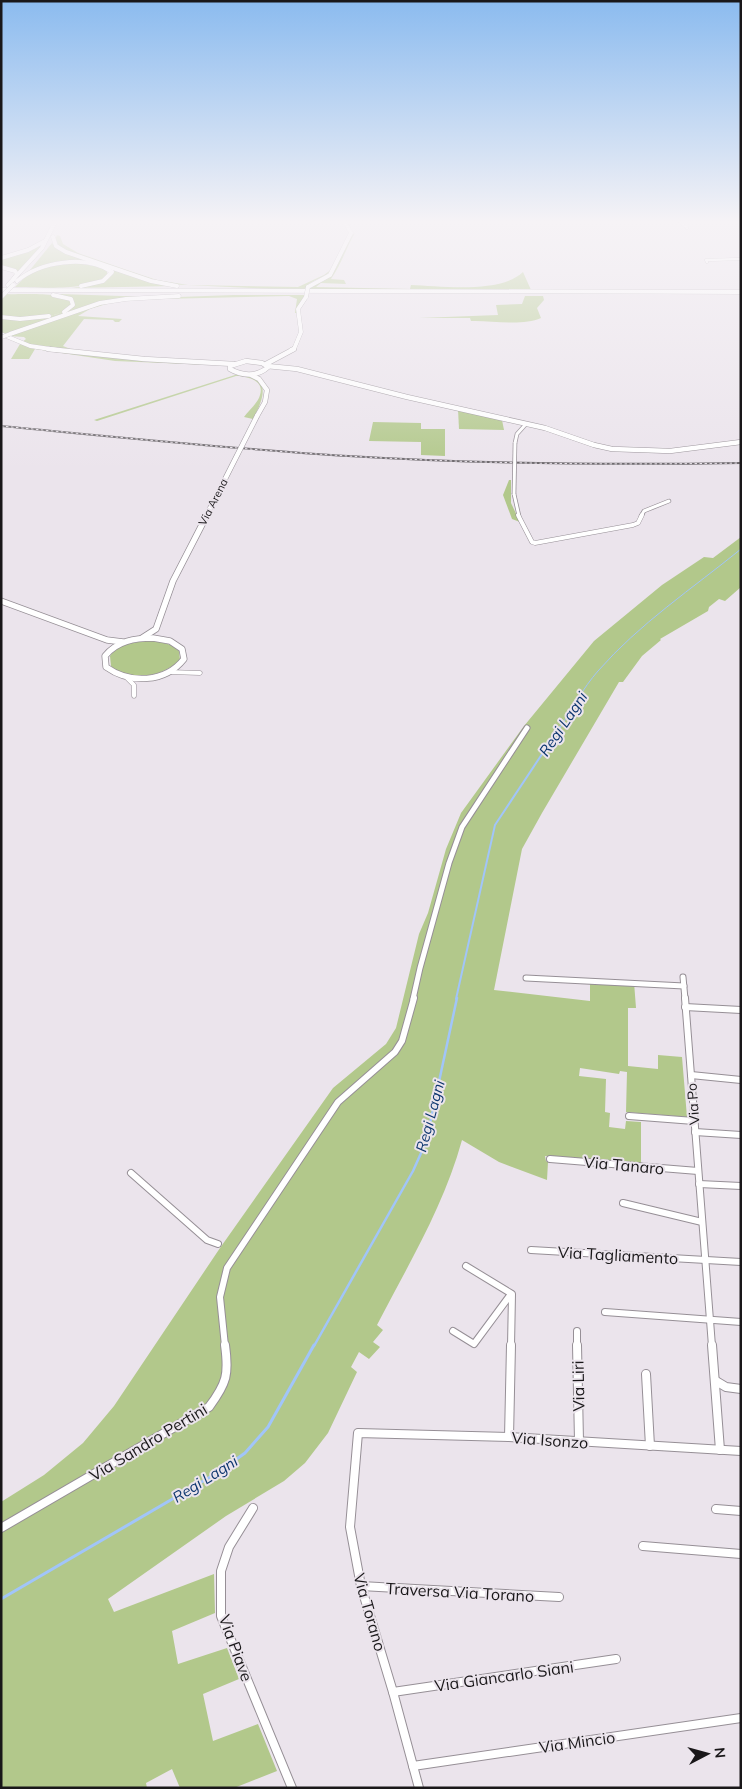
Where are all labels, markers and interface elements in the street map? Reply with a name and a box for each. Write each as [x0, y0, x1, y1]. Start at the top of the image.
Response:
street label: Via Arena [195, 476, 231, 528]
water label: Regi Lagni [535, 688, 592, 760]
water label: Regi Lagni [411, 1078, 449, 1154]
street label: Via Po [683, 1082, 703, 1126]
street label: Via Tanaro [583, 1152, 665, 1178]
street label: Via Tagliamento [557, 1242, 679, 1268]
street label: Via Liri [568, 1360, 588, 1412]
street label: Via Sandro Pertini [85, 1399, 211, 1485]
street label: Via Isonzo [511, 1427, 589, 1453]
water label: Regi Lagni [169, 1451, 242, 1507]
street label: Via Torano [349, 1571, 391, 1653]
street label: Traversa Via Torano [385, 1578, 535, 1606]
street label: Via Piave [215, 1612, 257, 1684]
street label: Via Giancarlo Siani [433, 1656, 575, 1696]
street label: Via Mincio [538, 1727, 616, 1757]
north arrow [682, 1729, 732, 1779]
text: N [710, 1746, 729, 1759]

